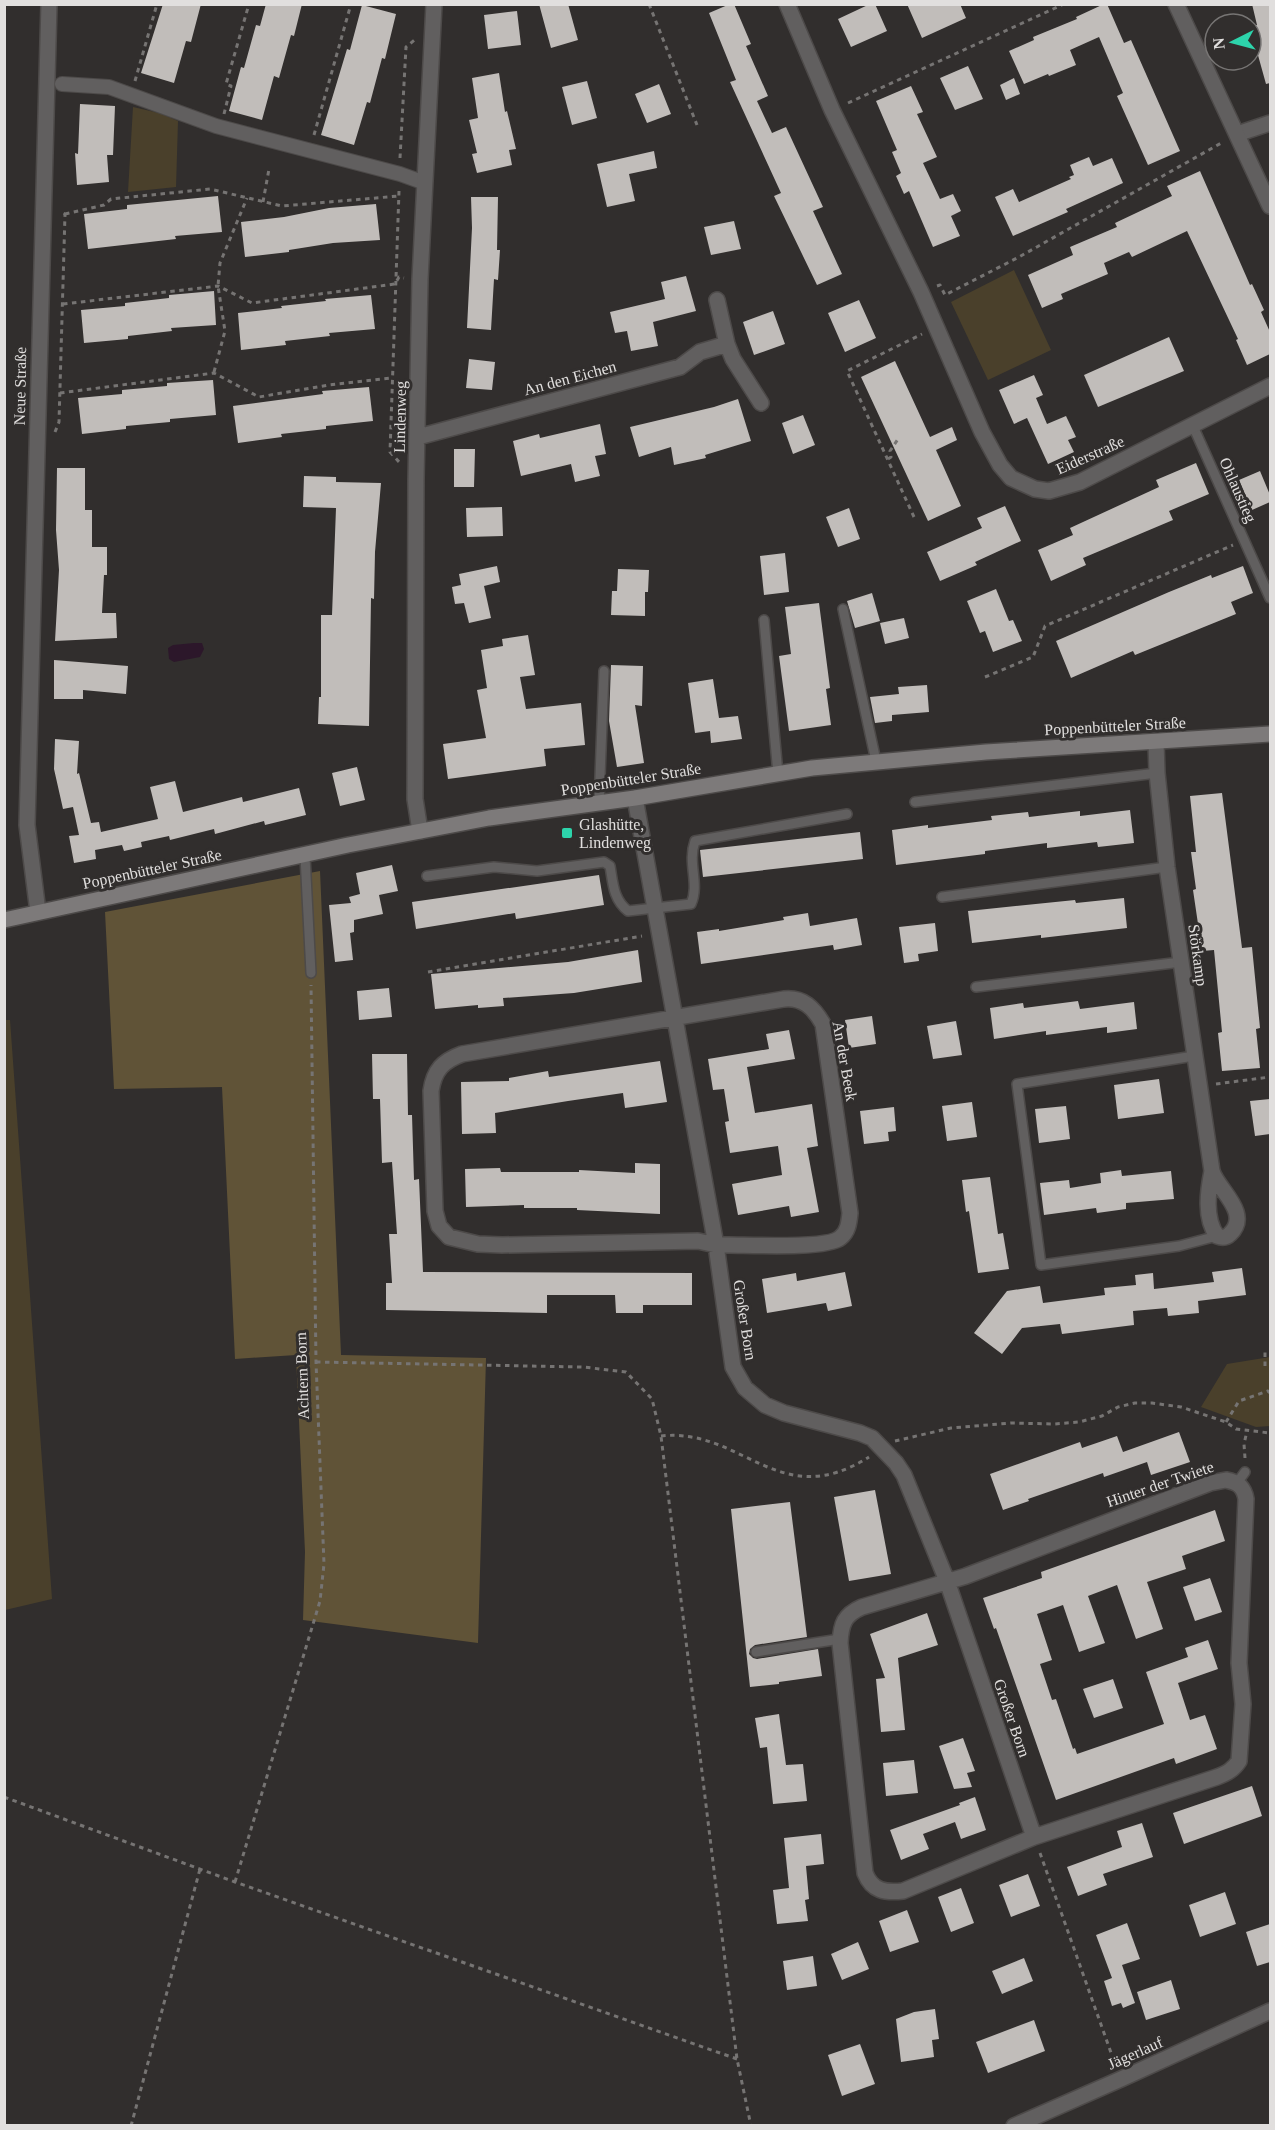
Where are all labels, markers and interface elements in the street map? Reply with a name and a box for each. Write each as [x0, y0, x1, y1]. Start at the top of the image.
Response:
north arrow [1203, 12, 1263, 72]
text: N [1209, 36, 1228, 50]
street label: Neue Straße [11, 347, 29, 425]
street label: An den Eichen [522, 357, 618, 399]
street label: Lindenweg [391, 381, 410, 453]
street label: Eiderstraße [1053, 432, 1127, 478]
street label: Ohlaustieg [1215, 455, 1260, 526]
street label: Poppenbütteler Straße [1044, 714, 1186, 739]
street label: Poppenbütteler Straße [560, 760, 702, 799]
place label: Glashütte, Lindenweg [579, 816, 651, 852]
marker: Glashütte, Lindenweg [560, 826, 574, 840]
street label: Poppenbütteler Straße [81, 846, 223, 893]
street label: Störkamp [1184, 923, 1211, 987]
street label: An der Beek [830, 1020, 860, 1102]
street label: Großer Born [730, 1279, 760, 1361]
street label: Achtern Born [292, 1332, 312, 1420]
street label: Hinter der Twiete [1104, 1458, 1216, 1510]
street label: Großer Born [991, 1677, 1033, 1759]
street label: Jägerlauf [1105, 2033, 1166, 2074]

